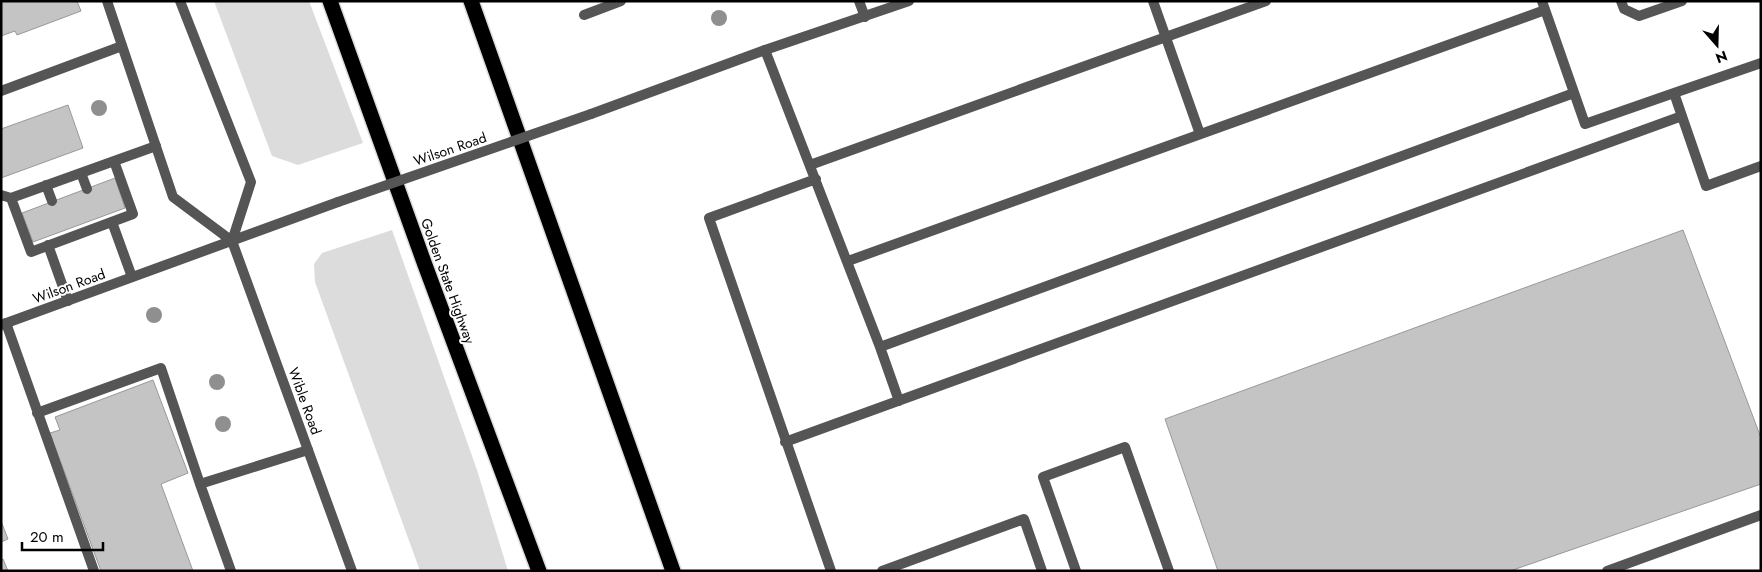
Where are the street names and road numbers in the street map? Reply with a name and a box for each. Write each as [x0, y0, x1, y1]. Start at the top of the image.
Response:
street label: Wilson Road [411, 127, 489, 171]
street label: Golden State Highway [416, 215, 480, 347]
street label: Wilson Road [30, 264, 108, 308]
street label: Wible Road [284, 365, 326, 437]

